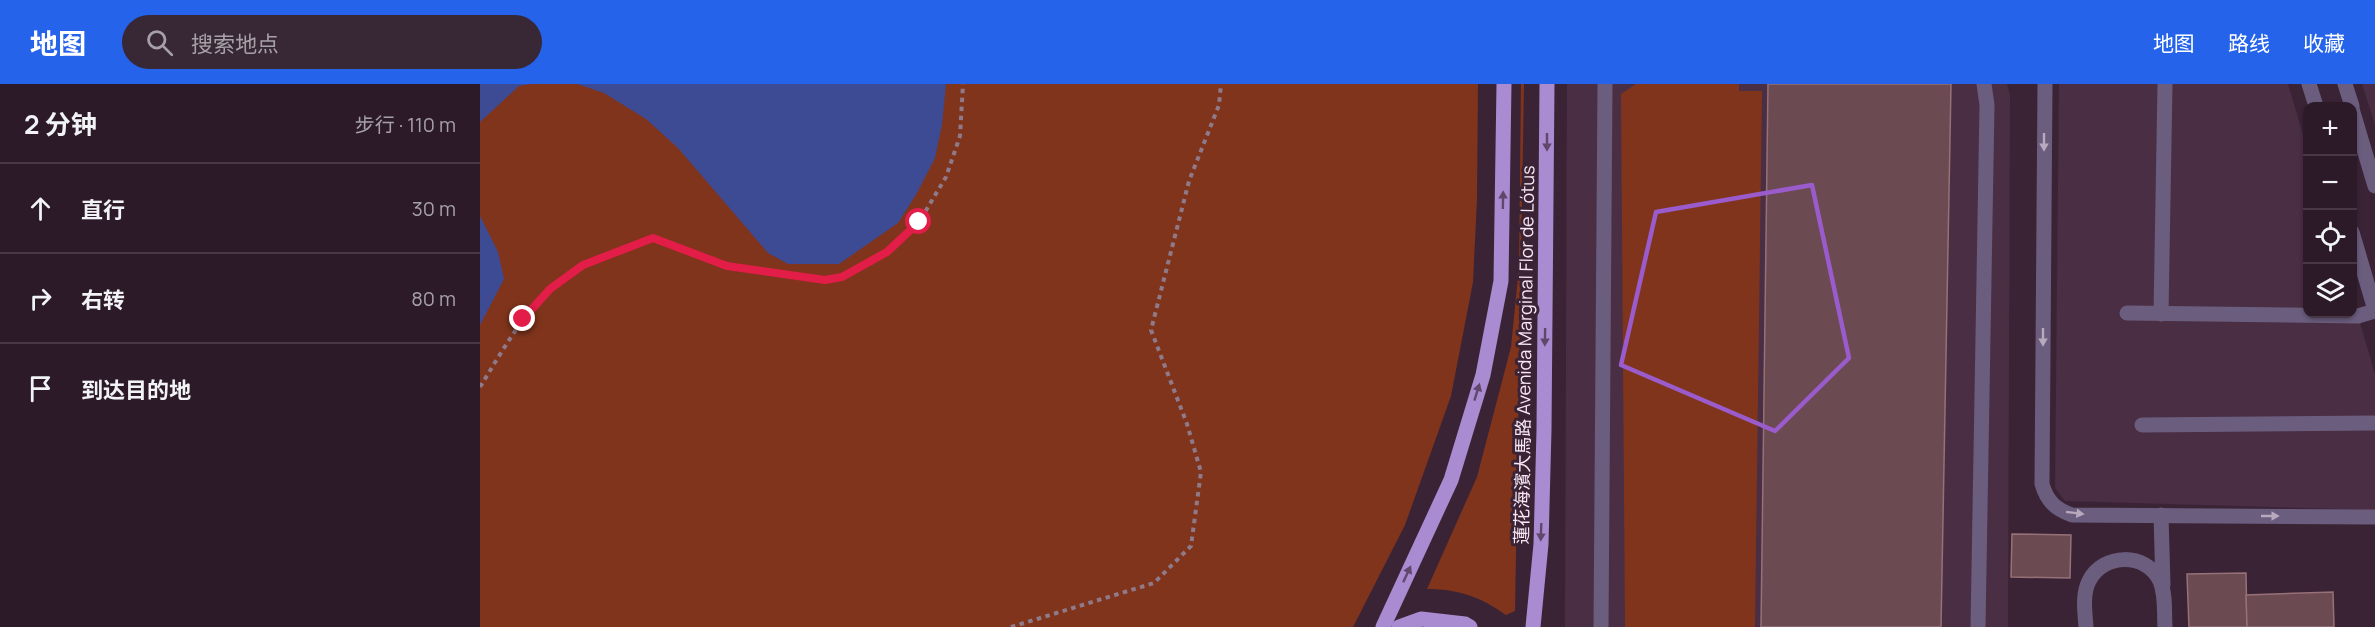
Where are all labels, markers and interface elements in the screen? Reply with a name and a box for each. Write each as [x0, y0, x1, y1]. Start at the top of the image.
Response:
search box [122, 15, 542, 69]
text: 地图 [30, 24, 86, 62]
icon: search [143, 26, 176, 59]
text: 搜索地点 [191, 29, 279, 59]
text: 地图 [2153, 29, 2195, 57]
text: 路线 [2228, 29, 2270, 57]
text: 收藏 [2303, 29, 2345, 57]
map controls [2303, 102, 2357, 318]
button: + [2303, 102, 2357, 156]
text: 2 分钟 [24, 106, 97, 142]
text: 步行 · 110 m [355, 111, 456, 138]
one-way arrow [1542, 133, 1552, 152]
one-way arrow [2039, 133, 2049, 152]
button: − [2303, 156, 2357, 210]
street label: 蓮花海濱大馬路 Avenida Marginal Flor de Lótus [1509, 165, 1539, 545]
one-way arrow [1498, 191, 1508, 210]
icon: ahead [24, 192, 57, 225]
text: 直行 [81, 195, 125, 225]
text: 30 m [412, 195, 456, 222]
route start [905, 208, 931, 234]
button: locate [2303, 210, 2357, 264]
button: layers [2303, 264, 2357, 318]
icon: right [24, 282, 57, 315]
text: 右转 [81, 285, 125, 315]
text: 80 m [411, 285, 456, 312]
route end [509, 305, 535, 331]
one-way arrow [1540, 328, 1550, 347]
one-way arrow [2038, 328, 2048, 347]
icon: arrive [24, 372, 57, 405]
text: 到达目的地 [81, 375, 191, 405]
one-way arrow [1473, 383, 1483, 401]
one-way arrow [2065, 509, 2084, 518]
one-way arrow [2260, 511, 2279, 521]
one-way arrow [1536, 523, 1546, 542]
one-way arrow [1403, 565, 1412, 582]

